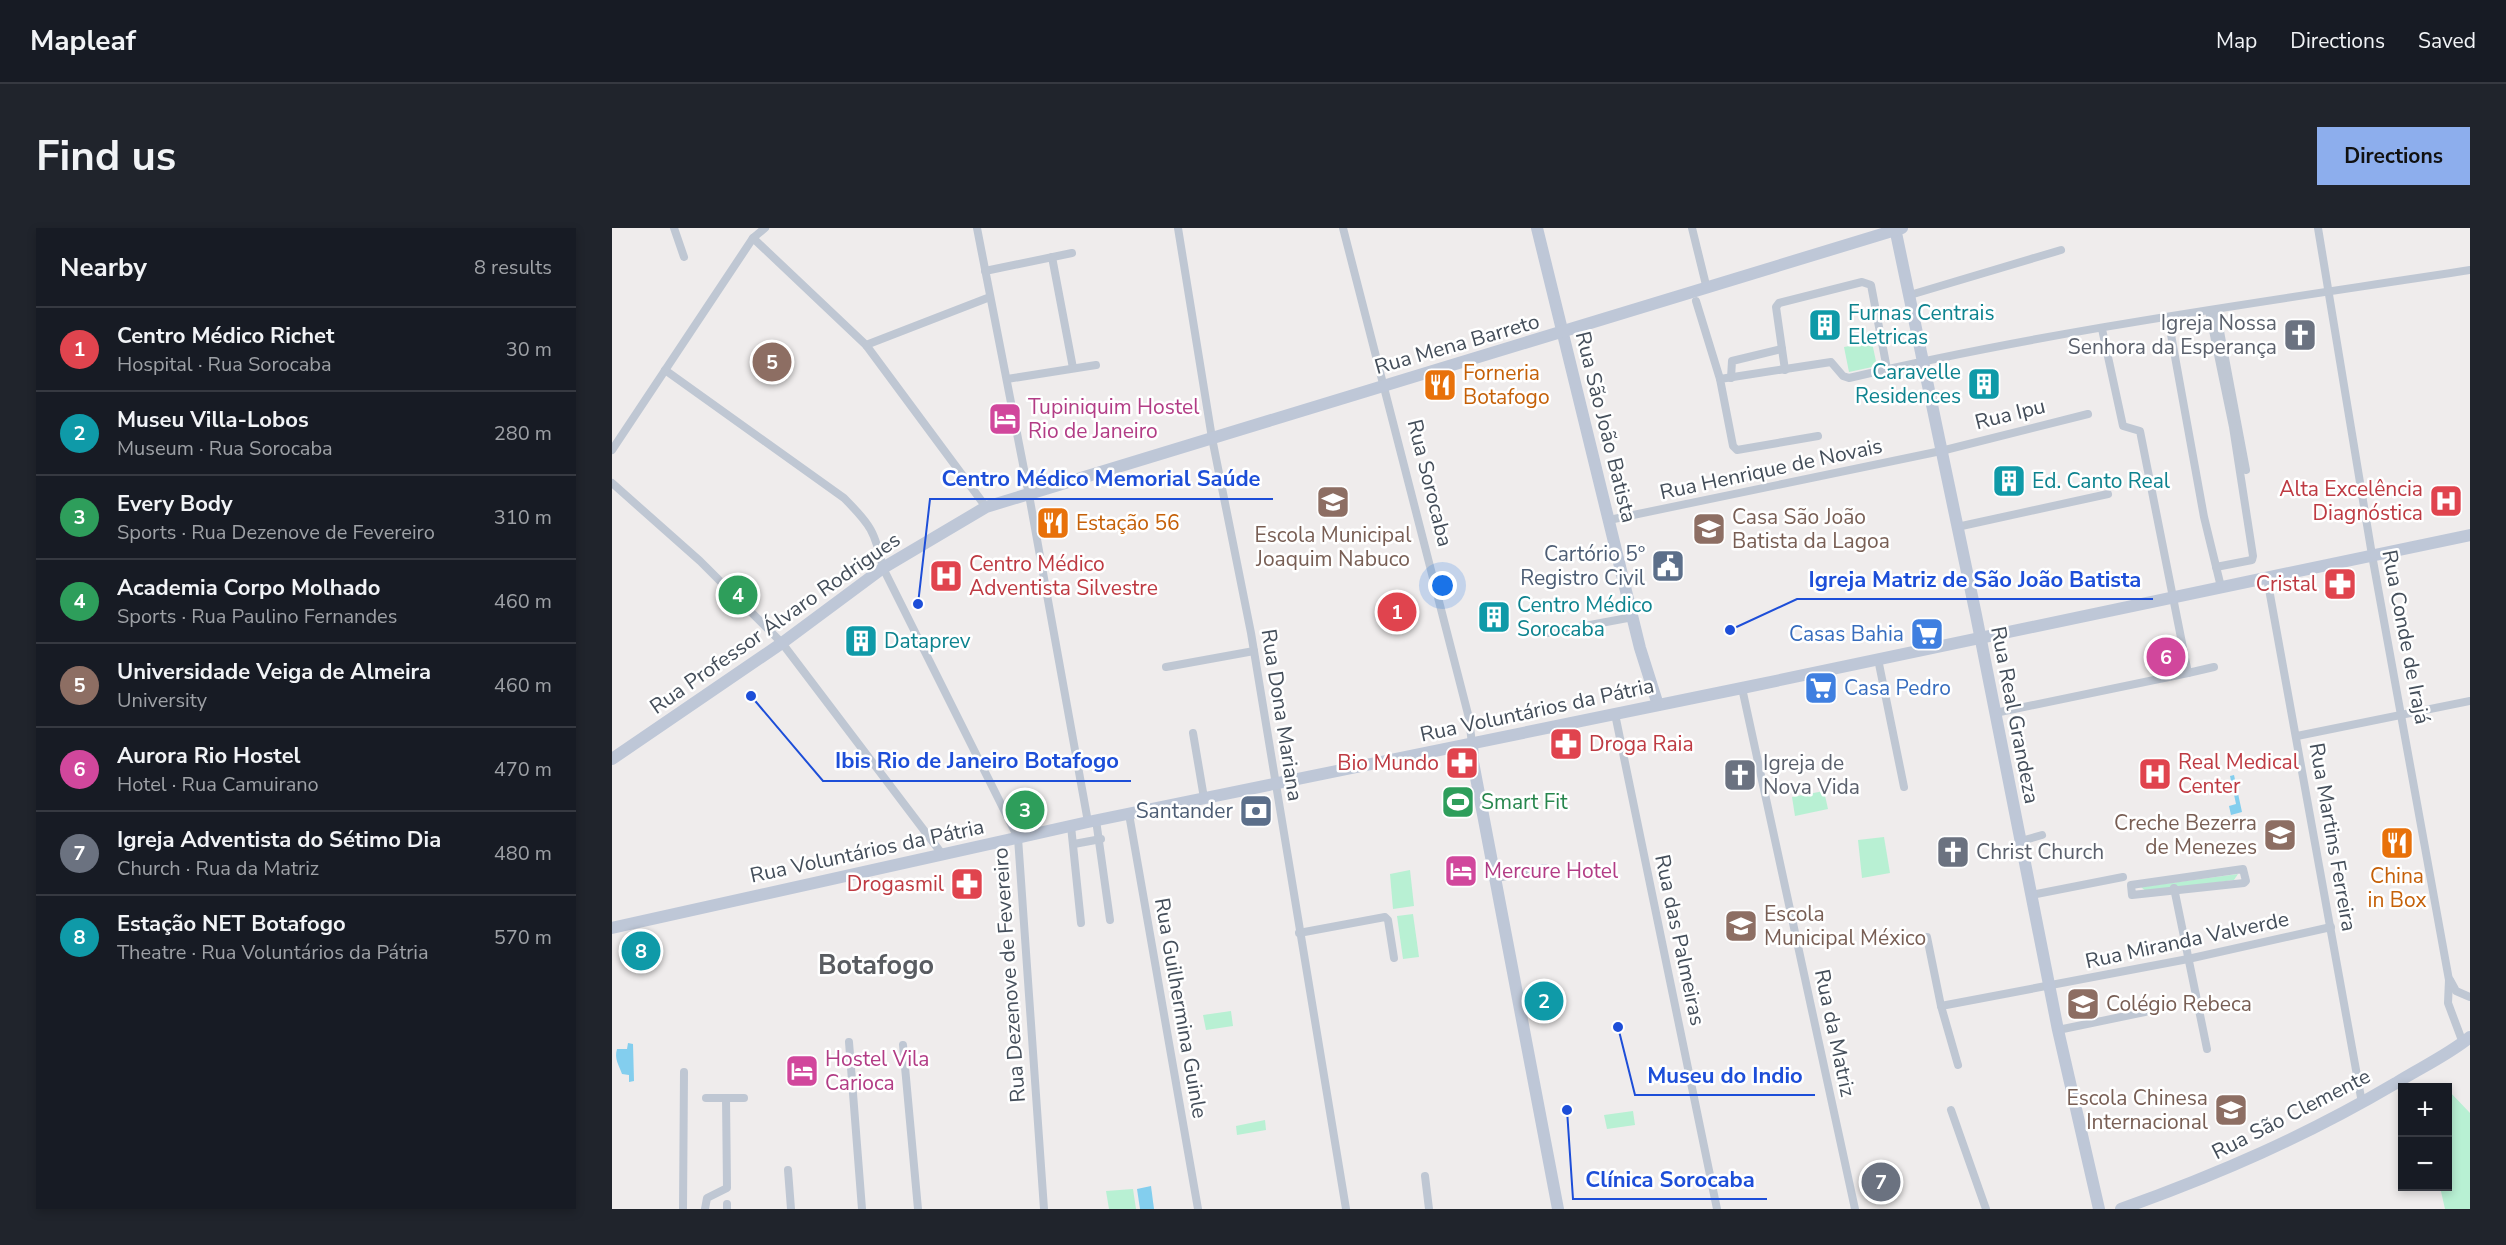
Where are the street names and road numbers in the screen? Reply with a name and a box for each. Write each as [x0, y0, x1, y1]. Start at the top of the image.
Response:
street label: Rua Mena Barreto [1371, 307, 1543, 381]
street label: Rua São João Batista [1569, 328, 1643, 526]
street label: Rua Ipu [1972, 392, 2048, 436]
street label: Rua Sorocaba [1401, 416, 1459, 550]
street label: Rua Henrique de Novais [1657, 432, 1885, 506]
street label: Rua Professor Álvaro Rodrigues [644, 525, 906, 721]
street label: Rua Conde de Irajá [2375, 547, 2437, 727]
street label: Rua Real Grandeza [1984, 624, 2046, 806]
street label: Rua Dona Mariana [1255, 627, 1309, 803]
street label: Rua Voluntários da Pátria [1417, 671, 1657, 749]
street label: Rua Martins Ferreira [2303, 741, 2363, 933]
street label: Rua Voluntários da Pátria [747, 812, 987, 890]
street label: Rua Dezenove de Fevereiro [986, 846, 1032, 1104]
street label: Rua das Palmeiras [1648, 852, 1712, 1028]
street label: Rua Guilhermina Guinle [1148, 896, 1214, 1120]
street label: Rua Miranda Valverde [2083, 905, 2291, 975]
street label: Rua da Matriz [1808, 967, 1862, 1100]
street label: Rua São Clemente [2207, 1062, 2375, 1166]

